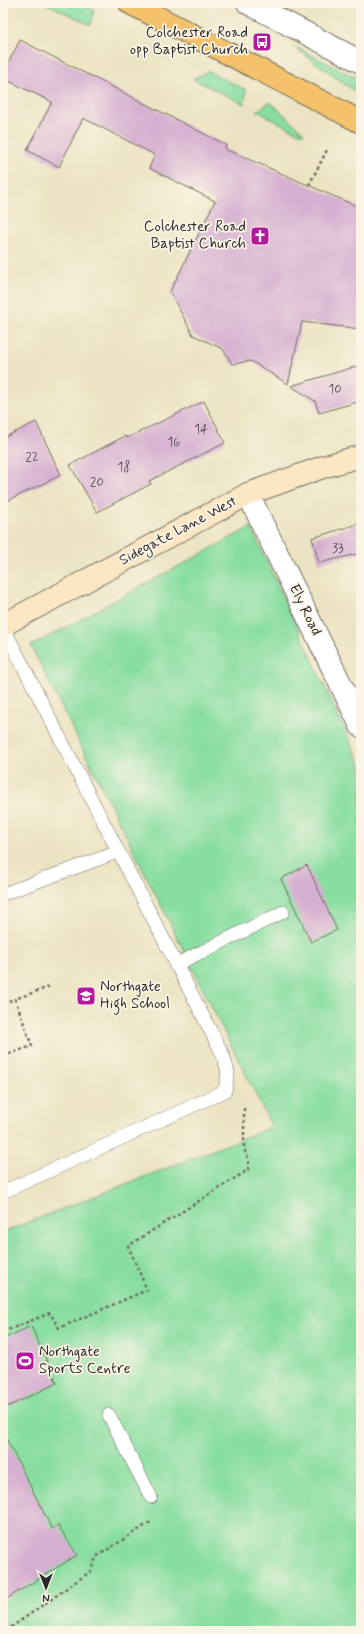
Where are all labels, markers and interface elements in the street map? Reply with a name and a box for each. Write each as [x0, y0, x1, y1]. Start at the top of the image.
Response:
place label: Colchester Road opp Baptist Church [130, 23, 248, 60]
bus stop icon: Colchester Road opp Baptist Church [251, 31, 273, 53]
place label: Colchester Road Baptist Church [144, 217, 246, 254]
church icon: Colchester Road Baptist Church [249, 225, 271, 247]
house number: 10 [328, 381, 342, 398]
house number: 14 [194, 421, 208, 438]
house number: 16 [167, 434, 181, 451]
house number: 22 [25, 449, 39, 466]
house number: 18 [118, 459, 130, 476]
house number: 20 [90, 474, 104, 491]
street label: Sidegate Lane West [116, 491, 241, 571]
house number: 33 [332, 540, 344, 557]
street label: Ely Road [284, 581, 326, 639]
place label: Northgate High School [100, 977, 170, 1015]
school or university icon: Northgate High School [75, 985, 97, 1007]
place label: Northgate Sports Centre [39, 1342, 131, 1379]
sports icon: Northgate Sports Centre [14, 1350, 36, 1372]
north arrow [26, 1568, 66, 1608]
text: N [42, 1590, 50, 1604]

